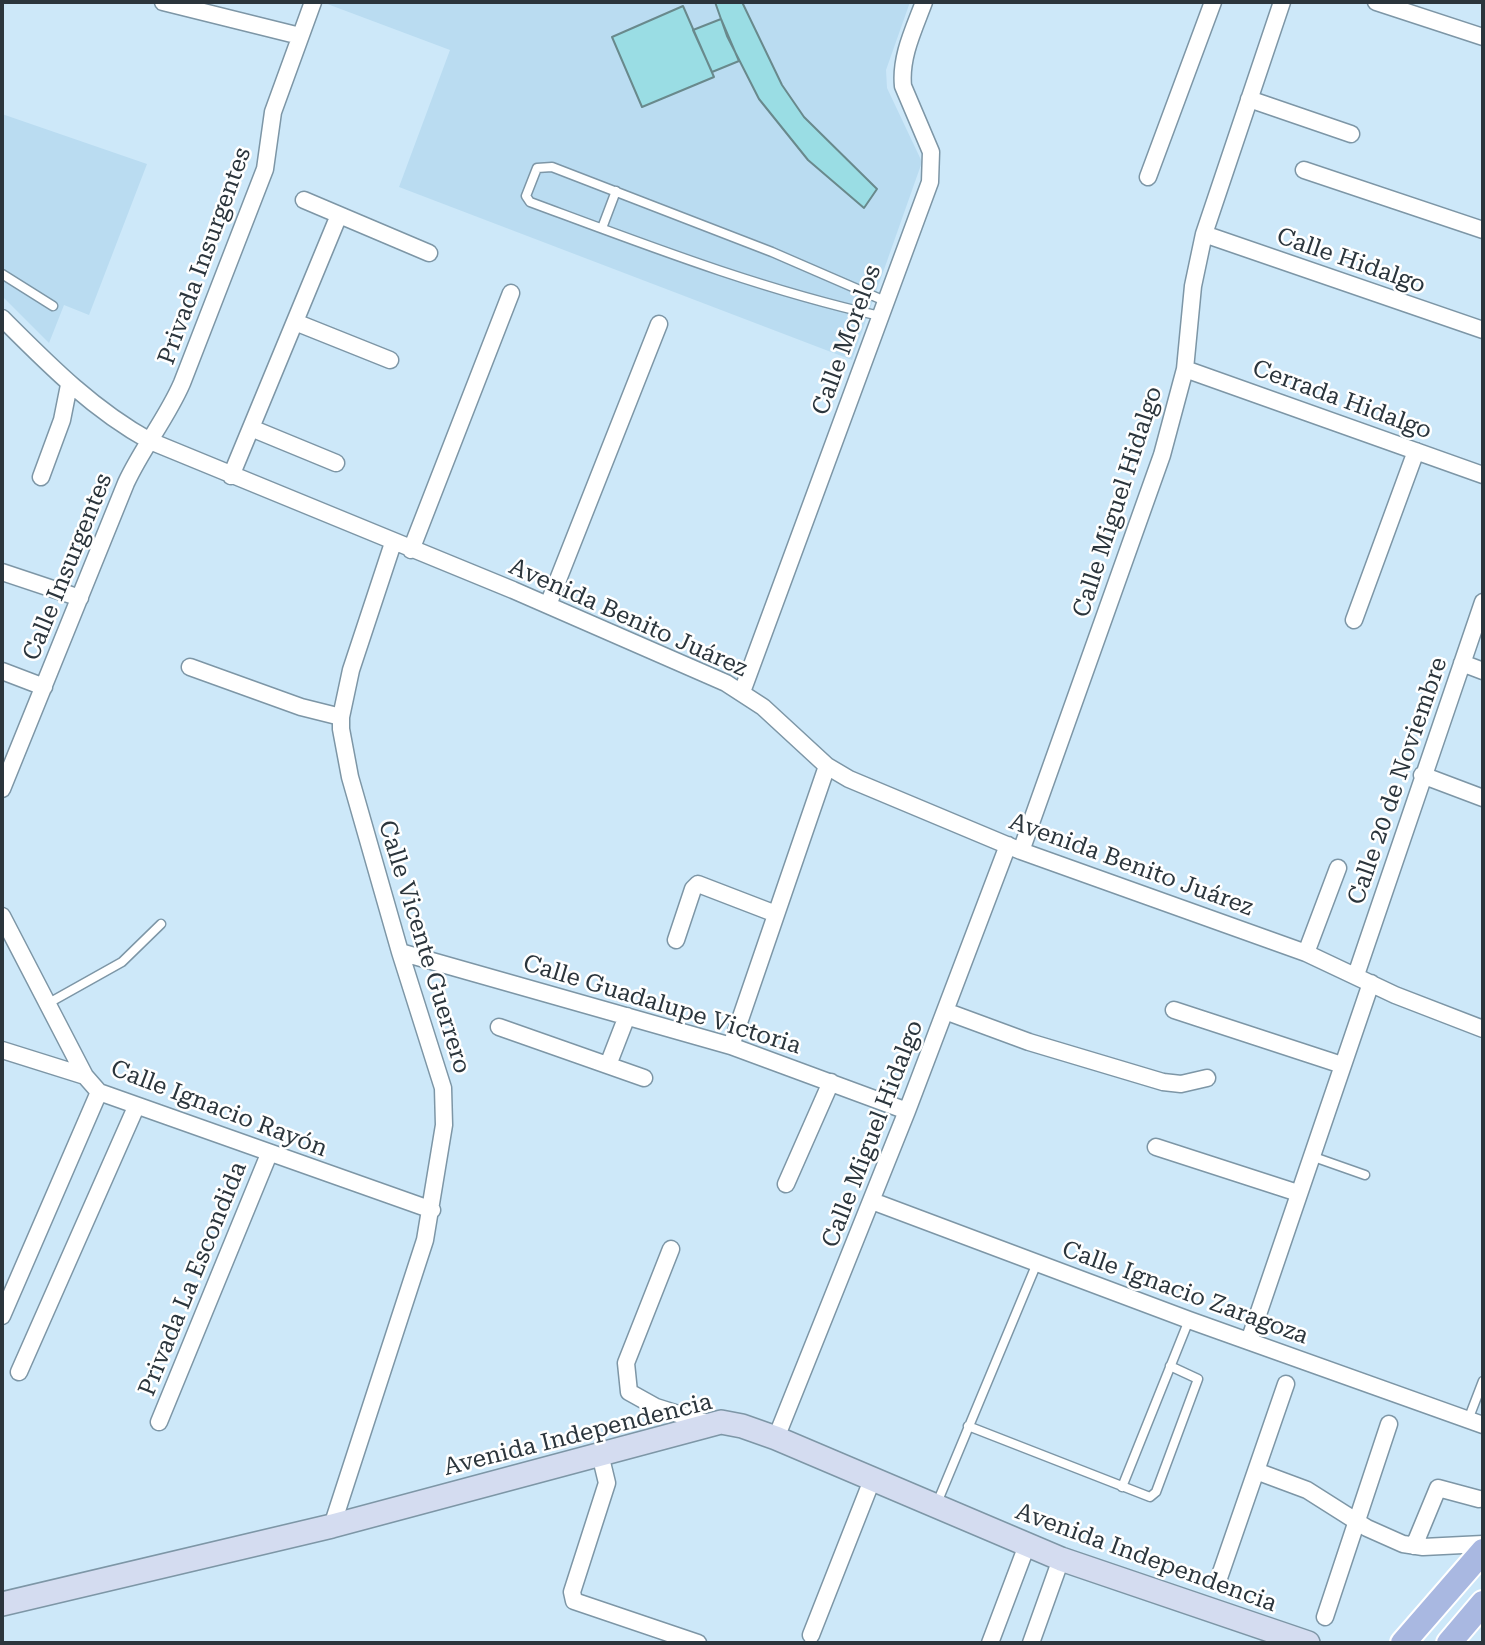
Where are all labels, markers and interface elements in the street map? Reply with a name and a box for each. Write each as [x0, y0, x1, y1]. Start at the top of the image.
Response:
street label: Privada Insurgentes [152, 144, 258, 368]
street label: Calle Hidalgo [1273, 222, 1429, 300]
street label: Calle Morelos [806, 261, 888, 419]
street label: Cerrada Hidalgo [1249, 354, 1435, 446]
street label: Calle Miguel Hidalgo [1067, 383, 1169, 621]
street label: Calle Insurgentes [17, 469, 119, 665]
street label: Avenida Benito Juárez [505, 552, 751, 684]
street label: Calle 20 de Noviembre [1342, 654, 1454, 908]
street label: Avenida Benito Juárez [1005, 807, 1257, 923]
street label: Calle Vicente Guerrero [372, 817, 476, 1077]
street label: Calle Guadalupe Victoria [520, 949, 804, 1061]
street label: Calle Miguel Hidalgo [816, 1016, 930, 1252]
street label: Calle Ignacio Rayón [107, 1054, 331, 1164]
street label: Privada La Escondida [133, 1158, 253, 1400]
street label: Calle Ignacio Zaragoza [1058, 1235, 1312, 1351]
street label: Avenida Independencia [441, 1388, 715, 1482]
street label: Avenida Independencia [1012, 1497, 1280, 1619]

